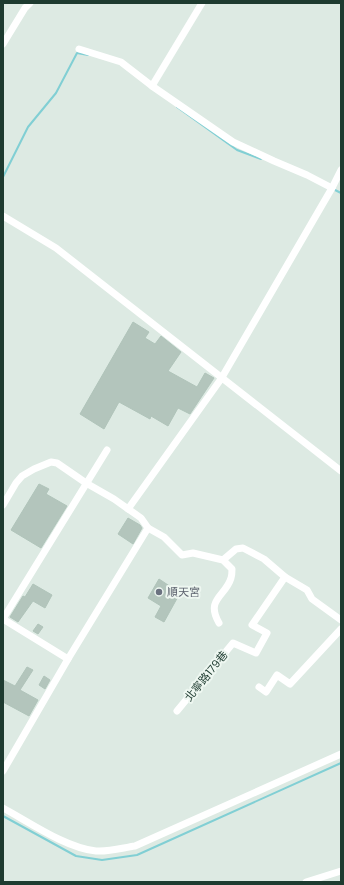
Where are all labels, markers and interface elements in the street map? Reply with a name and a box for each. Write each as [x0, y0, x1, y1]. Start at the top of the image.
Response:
place label: 順天宮 [167, 584, 200, 600]
marker: 順天宮 [154, 587, 164, 597]
street label: 北寧路179巷 [181, 647, 231, 705]

